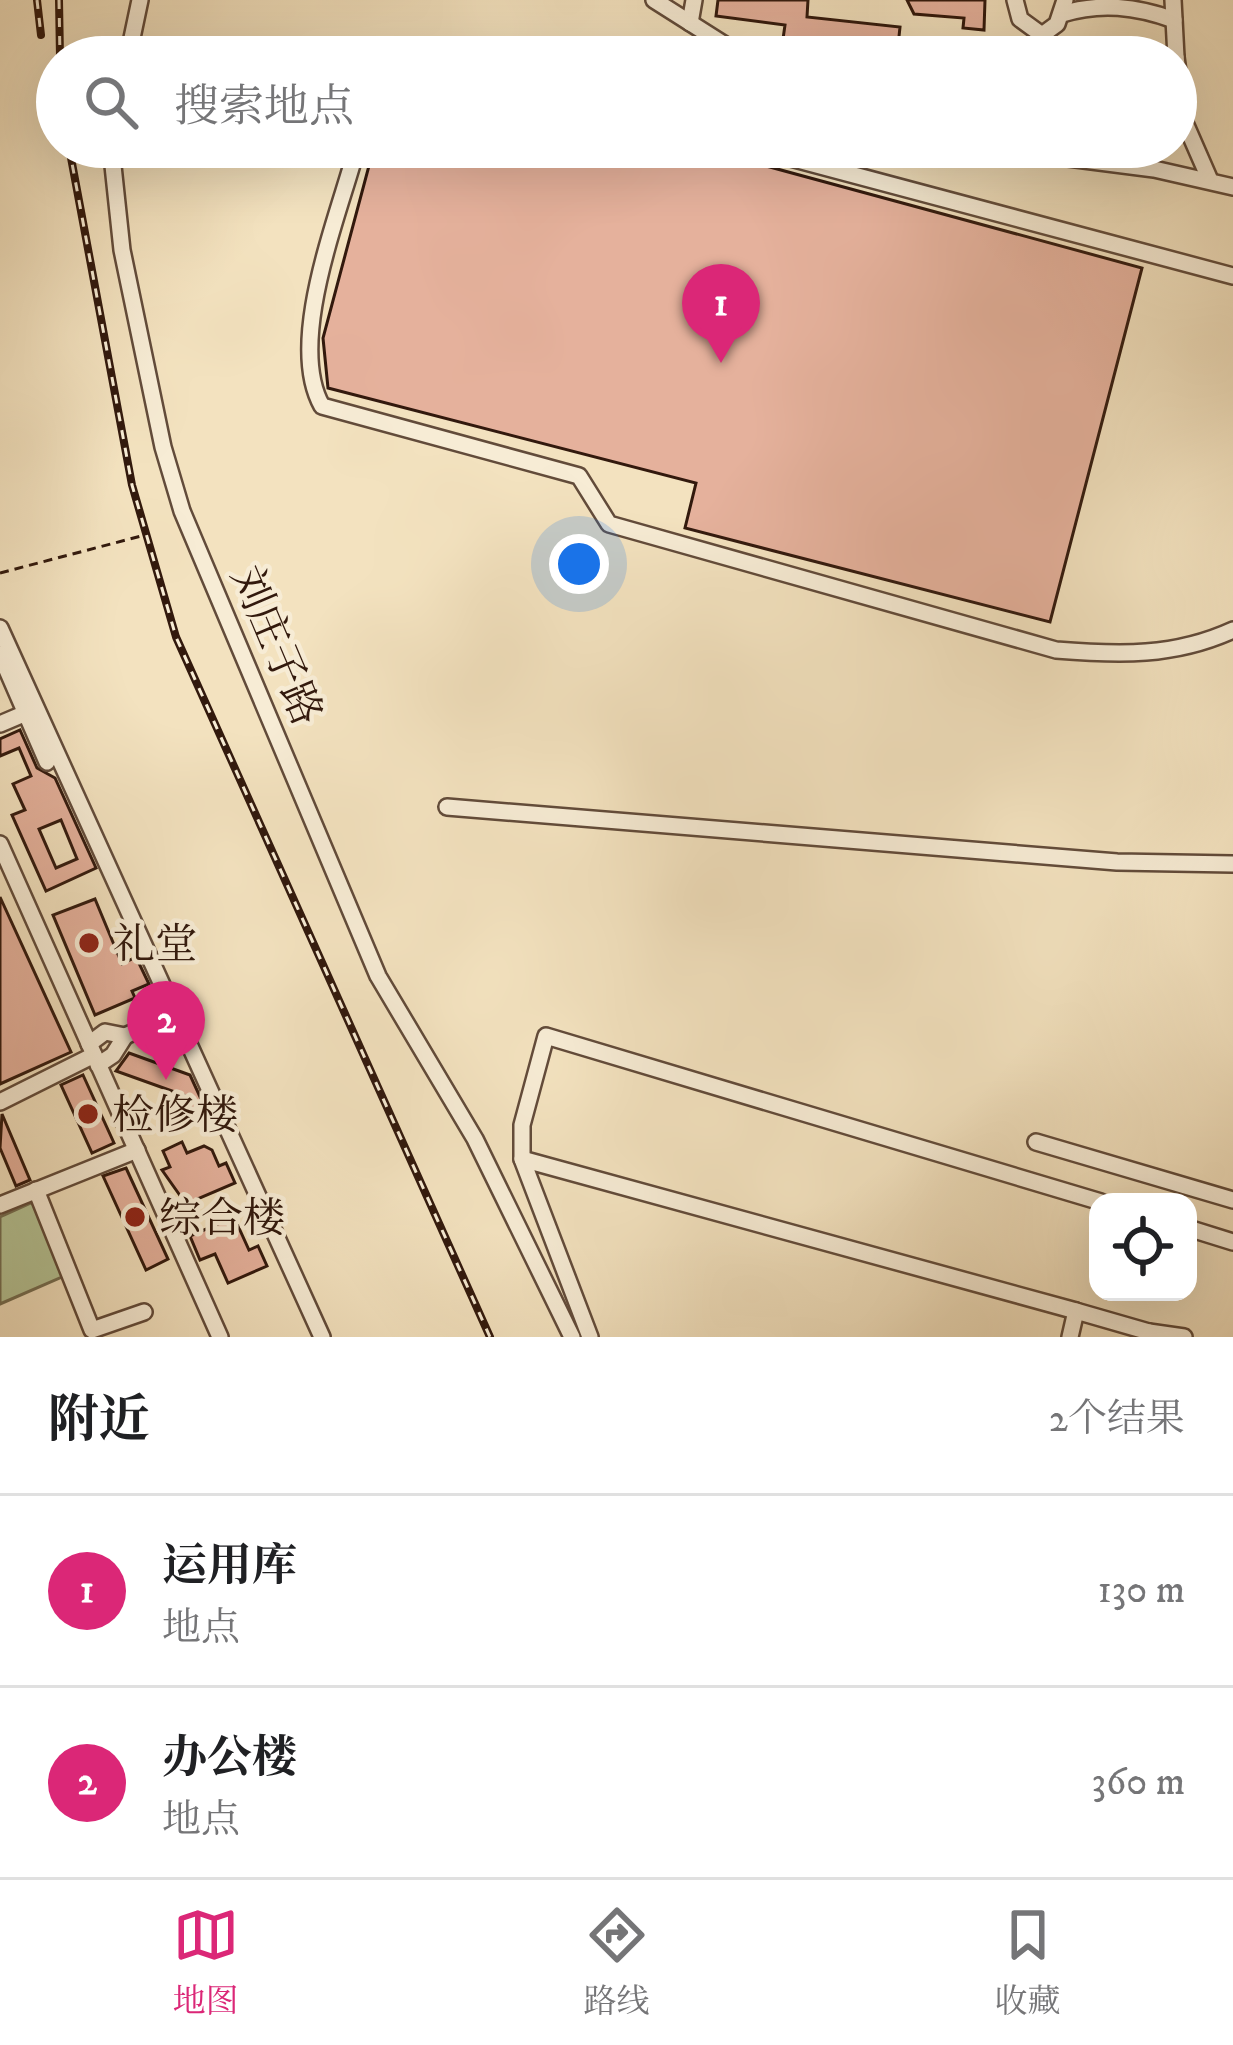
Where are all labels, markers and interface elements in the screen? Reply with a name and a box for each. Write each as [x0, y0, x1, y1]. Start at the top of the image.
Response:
search box [36, 36, 1197, 168]
icon: search [78, 69, 144, 135]
text: 搜索地点 [174, 80, 354, 136]
pin: 1 [682, 264, 760, 363]
your location [549, 534, 609, 594]
street label: 刘庄子路 [218, 559, 332, 734]
place label: 礼堂 [113, 920, 197, 972]
marker: 礼堂 [76, 930, 102, 956]
pin: 2 [127, 981, 205, 1080]
place label: 检修楼 [112, 1091, 238, 1143]
marker: 检修楼 [75, 1101, 101, 1127]
map controls [1089, 1193, 1197, 1301]
button: locate [1089, 1193, 1197, 1301]
place label: 综合楼 [159, 1194, 285, 1246]
marker: 综合楼 [122, 1204, 148, 1230]
text: 附近 [48, 1389, 150, 1453]
text: 2个结果 [1049, 1395, 1185, 1444]
text: 运用库 [162, 1539, 297, 1595]
text: 1 [80, 1566, 94, 1615]
text: 130 m [1097, 1566, 1185, 1615]
text: 地点 [162, 1604, 240, 1653]
text: 办公楼 [162, 1731, 297, 1787]
text: 2 [77, 1758, 97, 1807]
text: 360 m [1091, 1758, 1185, 1807]
text: 地点 [162, 1796, 240, 1845]
tab: 地图 [173, 1902, 239, 2023]
tab: 路线 [584, 1902, 650, 2023]
tab: 收藏 [995, 1902, 1061, 2023]

